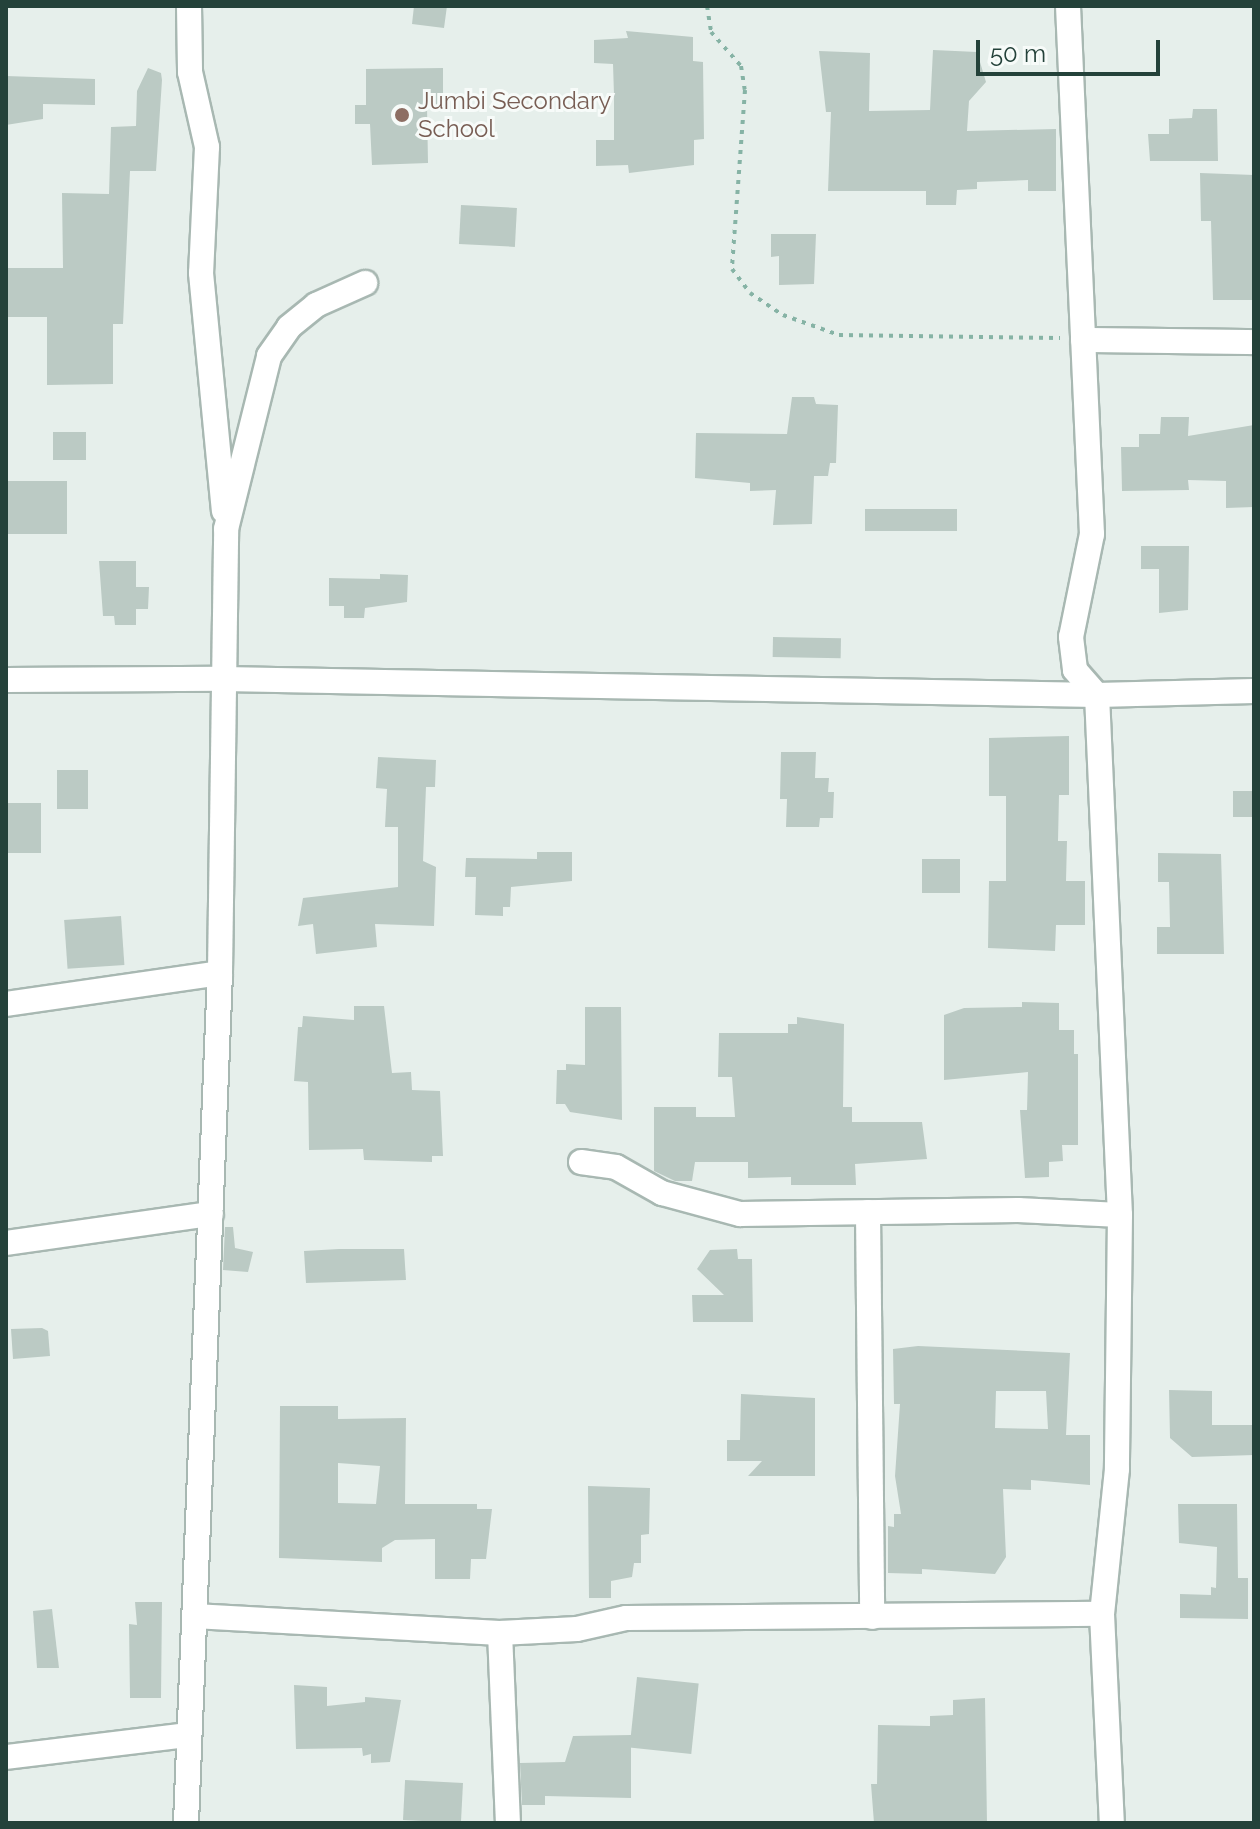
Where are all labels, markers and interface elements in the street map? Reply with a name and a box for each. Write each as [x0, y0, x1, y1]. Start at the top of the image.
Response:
scale bar [980, 24, 1164, 74]
text: 50 m [990, 39, 1046, 68]
place label: Jumbi Secondary School [418, 87, 611, 143]
marker: Jumbi Secondary School [393, 106, 411, 124]

